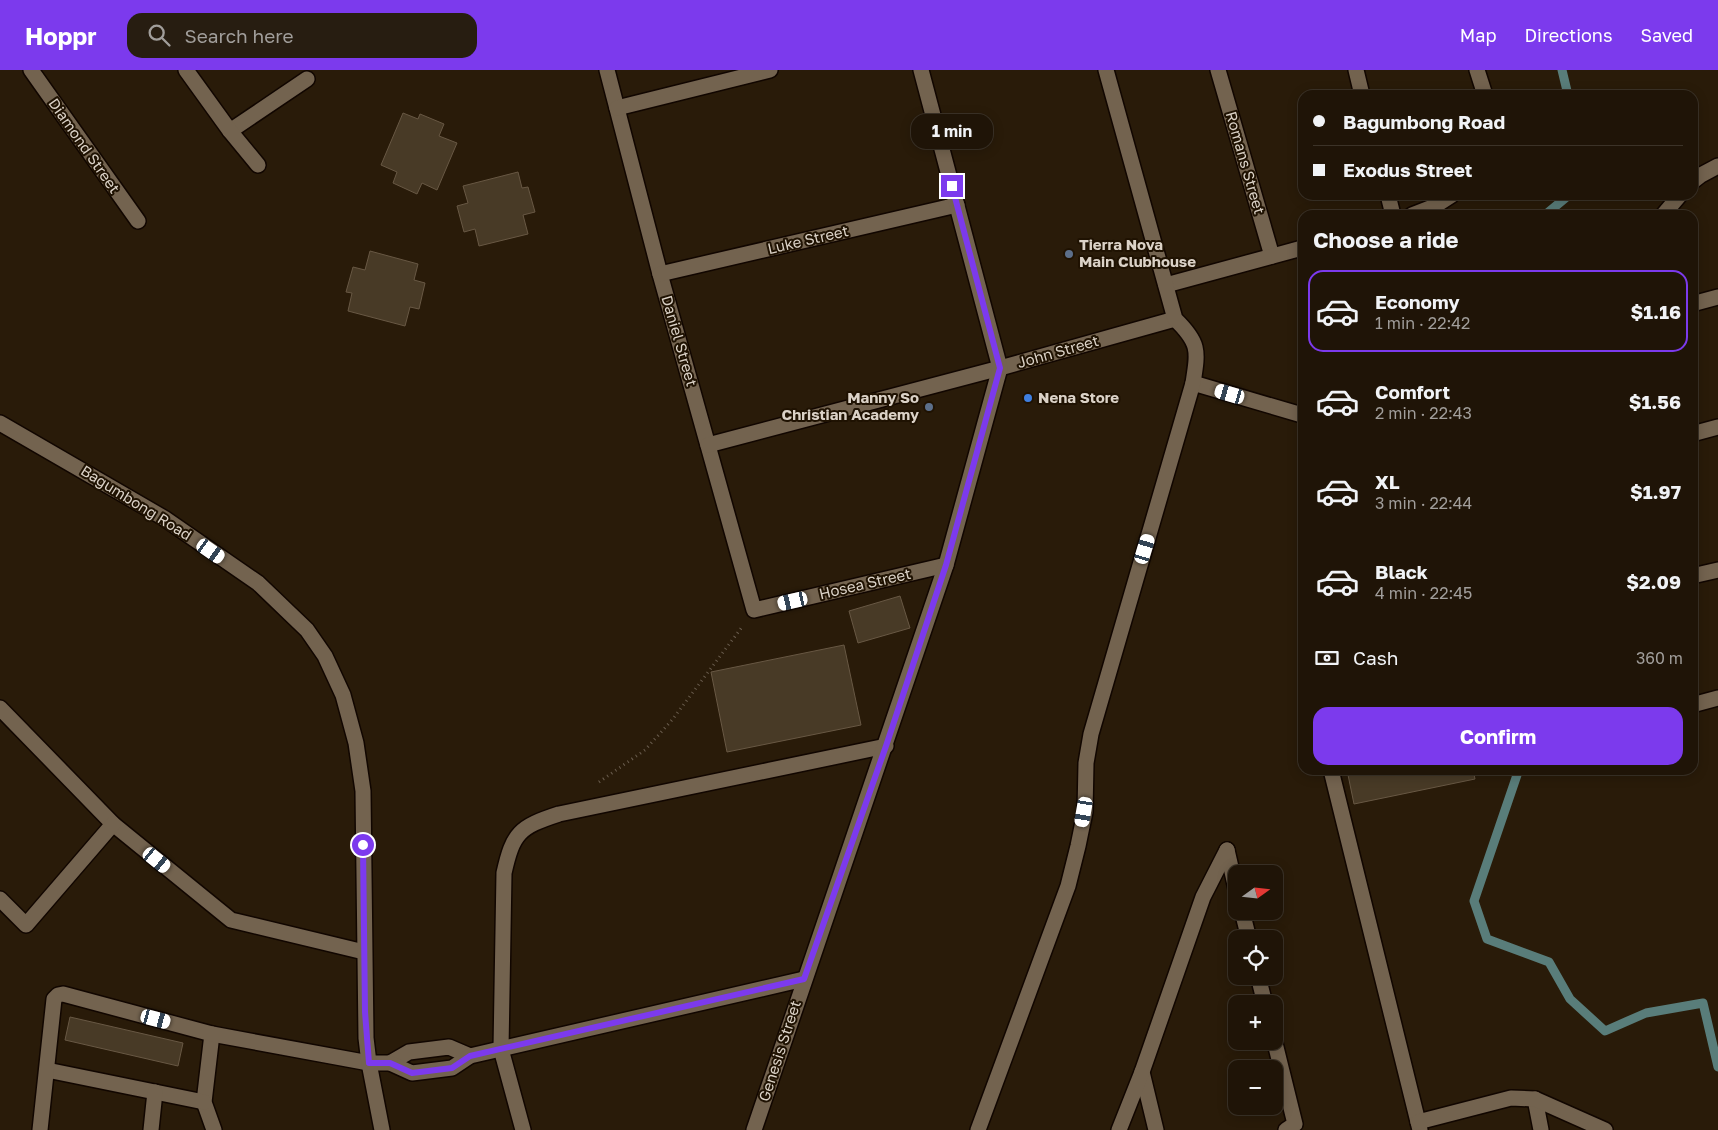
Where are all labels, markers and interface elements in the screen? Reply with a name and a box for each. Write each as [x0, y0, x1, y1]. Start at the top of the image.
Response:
search box [127, 13, 477, 58]
text: Hoppr [25, 21, 97, 50]
icon: search [145, 21, 173, 49]
text: Search here [185, 24, 293, 47]
text: Map [1460, 24, 1496, 46]
text: Directions [1524, 24, 1612, 46]
text: Saved [1640, 24, 1693, 46]
street label: Diamond Street [45, 94, 124, 196]
street label: Romans Street [1223, 109, 1269, 216]
text: Bagumbong Road [1343, 110, 1505, 133]
callout: 1 min [911, 114, 993, 148]
text: 1 min [932, 121, 972, 141]
text: Exodus Street [1343, 158, 1472, 181]
route end [941, 175, 963, 197]
street label: Luke Street [766, 221, 850, 257]
text: Choose a ride [1313, 226, 1459, 253]
place label: Tierra Nova Main Clubhouse [1079, 235, 1196, 270]
marker: Tierra Nova Main Clubhouse [1063, 248, 1075, 260]
icon: car [1315, 289, 1360, 334]
text: Economy [1375, 290, 1460, 313]
street label: Daniel Street [658, 293, 702, 388]
text: $1.16 [1631, 300, 1681, 323]
text: 1 min · 22:42 [1375, 313, 1470, 333]
street label: John Street [1015, 331, 1101, 371]
icon: car [1315, 379, 1360, 424]
text: Comfort [1375, 380, 1450, 403]
car [1213, 383, 1246, 405]
place label: Manny So Christian Academy [782, 388, 919, 423]
place label: Nena Store [1038, 388, 1119, 406]
text: $1.56 [1629, 390, 1681, 413]
marker: Nena Store [1022, 392, 1034, 404]
marker: Manny So Christian Academy [923, 401, 935, 413]
text: 2 min · 22:43 [1375, 403, 1472, 423]
street label: Bagumbong Road [78, 461, 195, 544]
icon: car [1315, 469, 1360, 514]
text: XL [1375, 470, 1400, 493]
text: $1.97 [1630, 480, 1681, 503]
text: 3 min · 22:44 [1375, 493, 1472, 513]
car [1133, 532, 1156, 566]
car [194, 536, 227, 566]
icon: car [1315, 559, 1360, 604]
text: Black [1375, 560, 1428, 583]
street label: Hosea Street [817, 564, 912, 602]
text: $2.09 [1626, 570, 1681, 593]
text: 4 min · 22:45 [1375, 583, 1472, 603]
car [776, 590, 809, 612]
icon: cash [1313, 644, 1341, 672]
text: Cash [1353, 646, 1398, 669]
text: 360 m [1636, 648, 1683, 668]
button: Confirm [1313, 707, 1683, 765]
car [1074, 796, 1093, 828]
route start [352, 834, 374, 856]
car [140, 845, 173, 875]
north arrow [1228, 865, 1282, 920]
map controls [1228, 865, 1283, 1115]
button: locate [1228, 930, 1283, 985]
button: + [1228, 995, 1283, 1050]
street label: Genesis Street [754, 998, 804, 1104]
car [139, 1008, 172, 1030]
button: − [1228, 1060, 1283, 1115]

